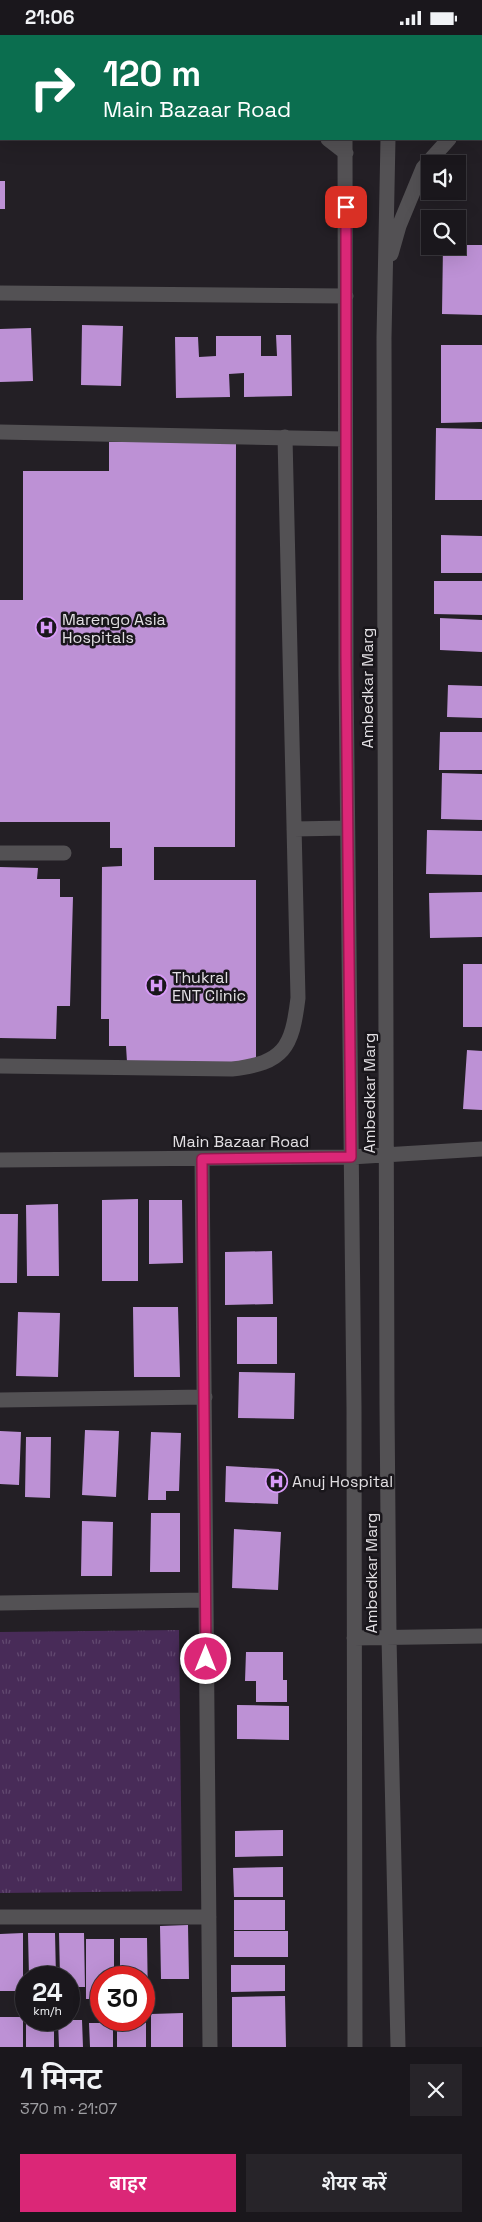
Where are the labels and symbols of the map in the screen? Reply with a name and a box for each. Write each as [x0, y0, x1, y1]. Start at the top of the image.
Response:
pin [325, 186, 367, 228]
place label: Marengo Asia Hospitals [62, 609, 166, 648]
hospital icon: Marengo Asia Hospitals [34, 616, 58, 640]
street label: Ambedkar Marg [357, 628, 378, 748]
place label: Thukral ENT Clinic [172, 967, 246, 1006]
hospital icon: Thukral ENT Clinic [144, 974, 168, 998]
street label: Ambedkar Marg [359, 1033, 380, 1153]
street label: Main Bazaar Road [173, 1131, 309, 1152]
hospital icon: Anuj Hospital [264, 1469, 288, 1493]
place label: Anuj Hospital [292, 1471, 393, 1492]
street label: Ambedkar Marg [361, 1513, 382, 1633]
position arrow [179, 1632, 231, 1684]
speed limit sign: 30 [90, 1966, 155, 2031]

